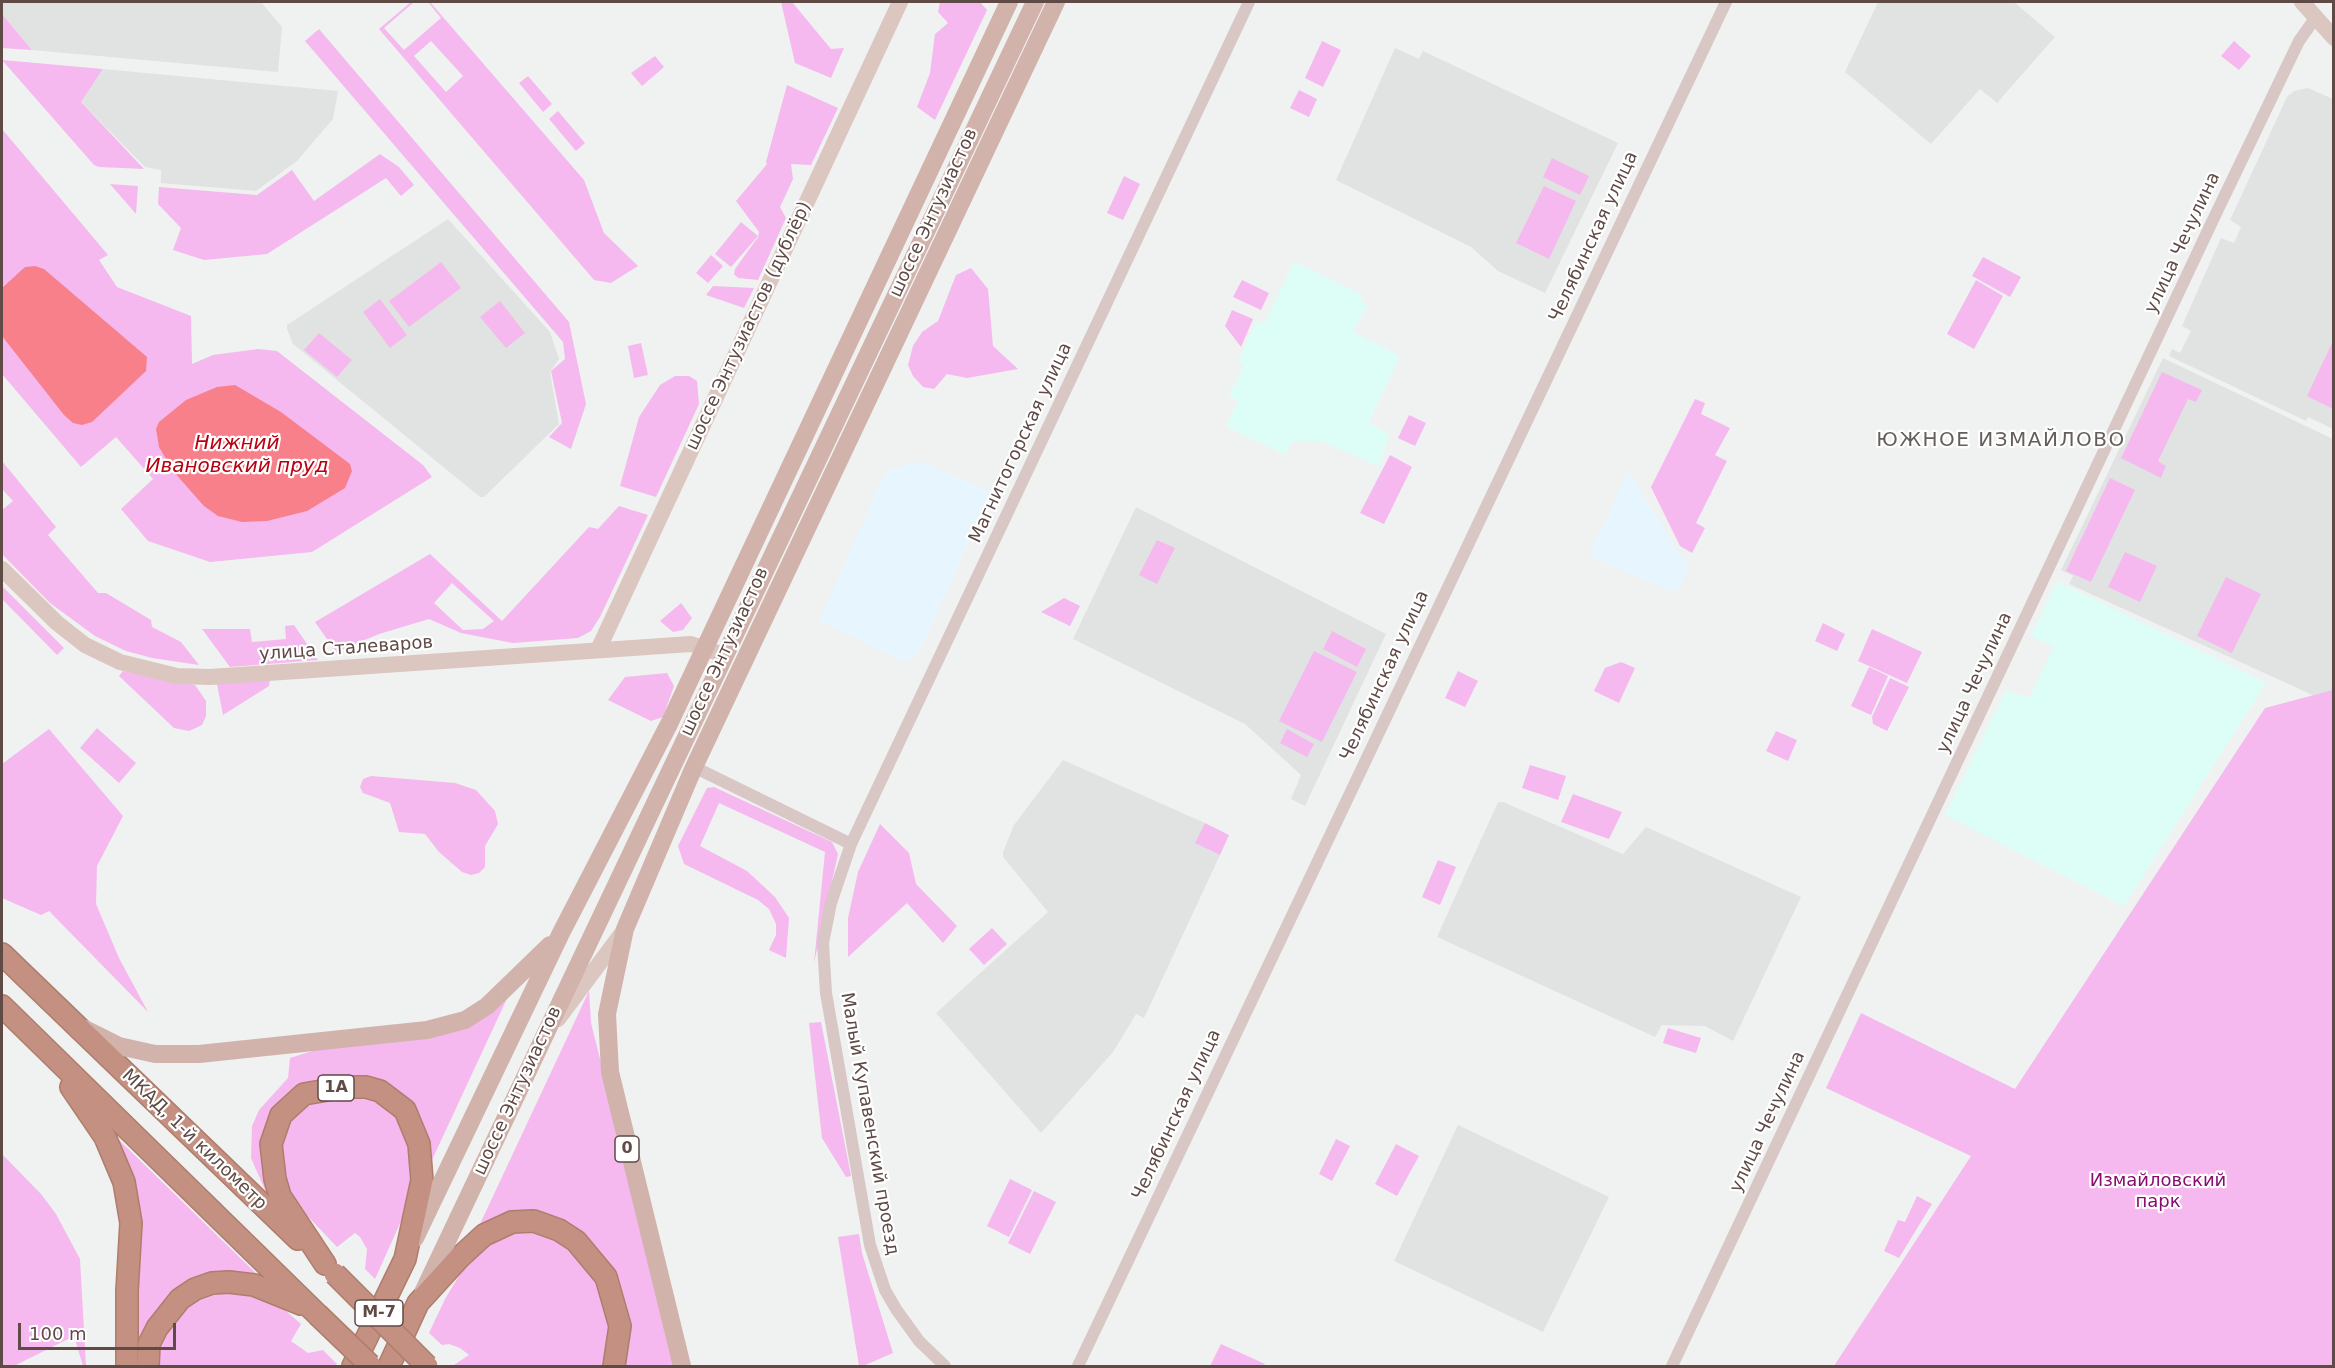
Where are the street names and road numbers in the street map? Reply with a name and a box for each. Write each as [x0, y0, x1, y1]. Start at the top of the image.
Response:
street label: шоссе Энтузиастов [885, 125, 983, 301]
street label: Челябинская улица [1545, 148, 1643, 326]
street label: улица Чечулина [2141, 169, 2225, 317]
street label: шоссе Энтузиастов (дублёр) [682, 198, 816, 454]
street label: Магнитогорская улица [965, 339, 1077, 547]
street label: шоссе Энтузиастов [676, 564, 774, 740]
street label: Челябинская улица [1336, 587, 1434, 765]
street label: улица Чечулина [1933, 609, 2017, 757]
street label: улица Сталеваров [258, 632, 434, 666]
street label: Малый Купавенский проезд [835, 991, 903, 1257]
street label: шоссе Энтузиастов [469, 1003, 567, 1179]
street label: Челябинская улица [1128, 1026, 1226, 1204]
street label: улица Чечулина [1726, 1048, 1810, 1196]
street label: МКАД, 1-й километр [117, 1065, 271, 1215]
road number: 1A [318, 1075, 354, 1101]
road number: 0 [615, 1136, 639, 1162]
road number: М-7 [355, 1300, 403, 1326]

